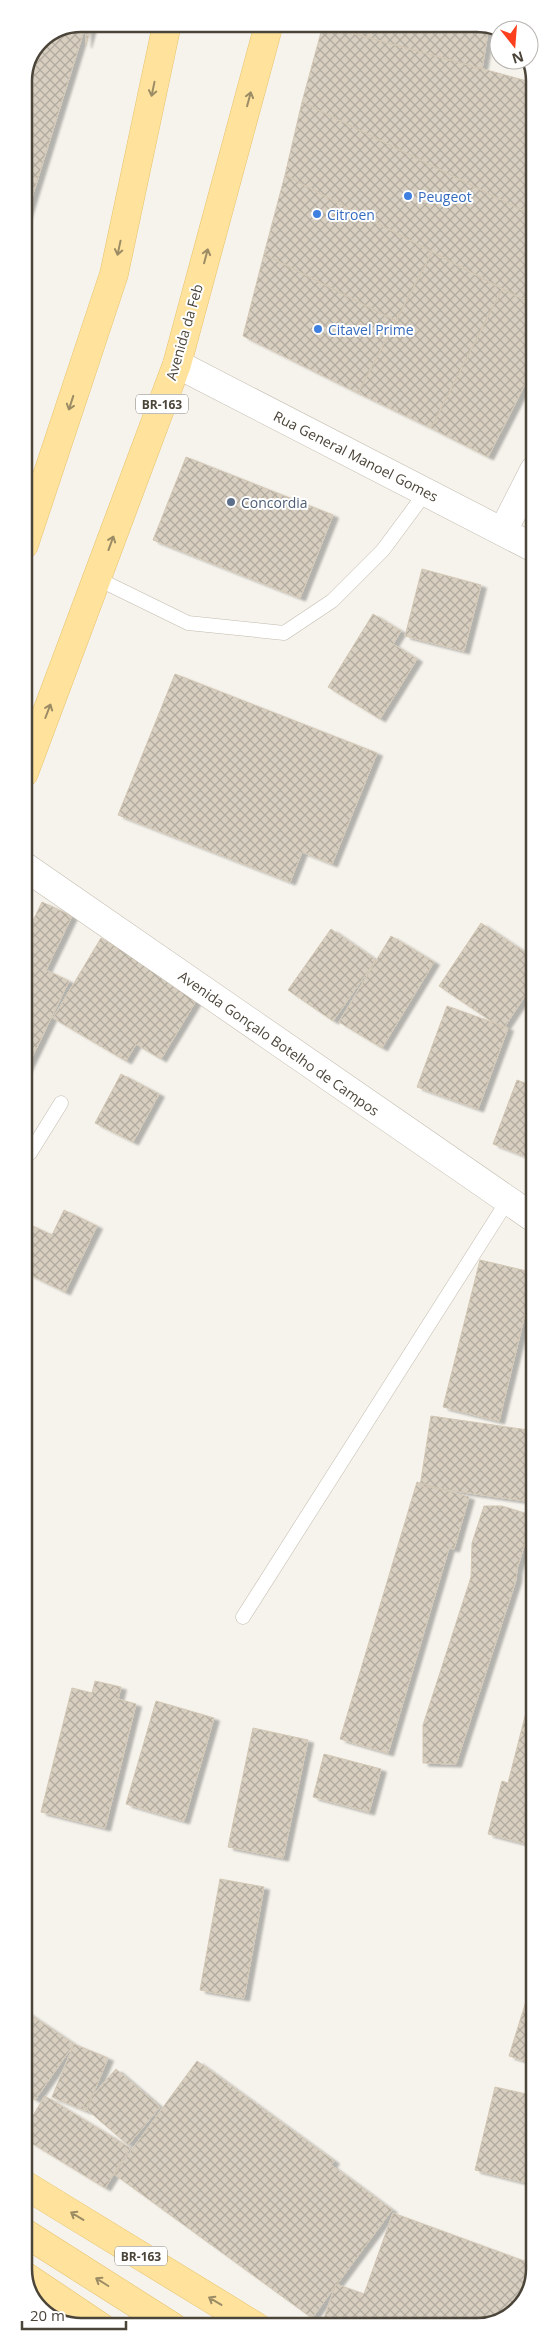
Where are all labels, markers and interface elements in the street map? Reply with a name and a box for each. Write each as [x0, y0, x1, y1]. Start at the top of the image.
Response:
north arrow [489, 20, 539, 70]
text: N [510, 47, 526, 69]
one-way arrow [148, 80, 157, 96]
one-way arrow [244, 91, 254, 107]
place label: Peugeot [418, 187, 472, 206]
marker: Peugeot [402, 190, 414, 202]
place label: Citroen [327, 205, 375, 224]
marker: Citroen [311, 208, 323, 220]
one-way arrow [114, 239, 124, 255]
one-way arrow [202, 248, 211, 264]
street label: Avenida da Feb [161, 282, 207, 382]
place label: Citavel Prime [328, 320, 414, 339]
marker: Citavel Prime [312, 323, 324, 335]
one-way arrow [66, 394, 76, 410]
road number: BR-163 [136, 394, 188, 414]
street label: Rua General Manoel Gomes [270, 406, 442, 506]
place label: Concordia [241, 493, 308, 512]
marker: Concordia [225, 496, 237, 508]
one-way arrow [107, 536, 116, 551]
one-way arrow [44, 704, 53, 719]
street label: Avenida Gonçalo Botelho de Campos [175, 966, 383, 1120]
one-way arrow [70, 2211, 84, 2221]
road number: BR-163 [115, 2246, 167, 2266]
one-way arrow [96, 2277, 110, 2287]
one-way arrow [209, 2296, 223, 2306]
scale bar [22, 2298, 126, 2330]
text: 20 m [30, 2305, 65, 2325]

